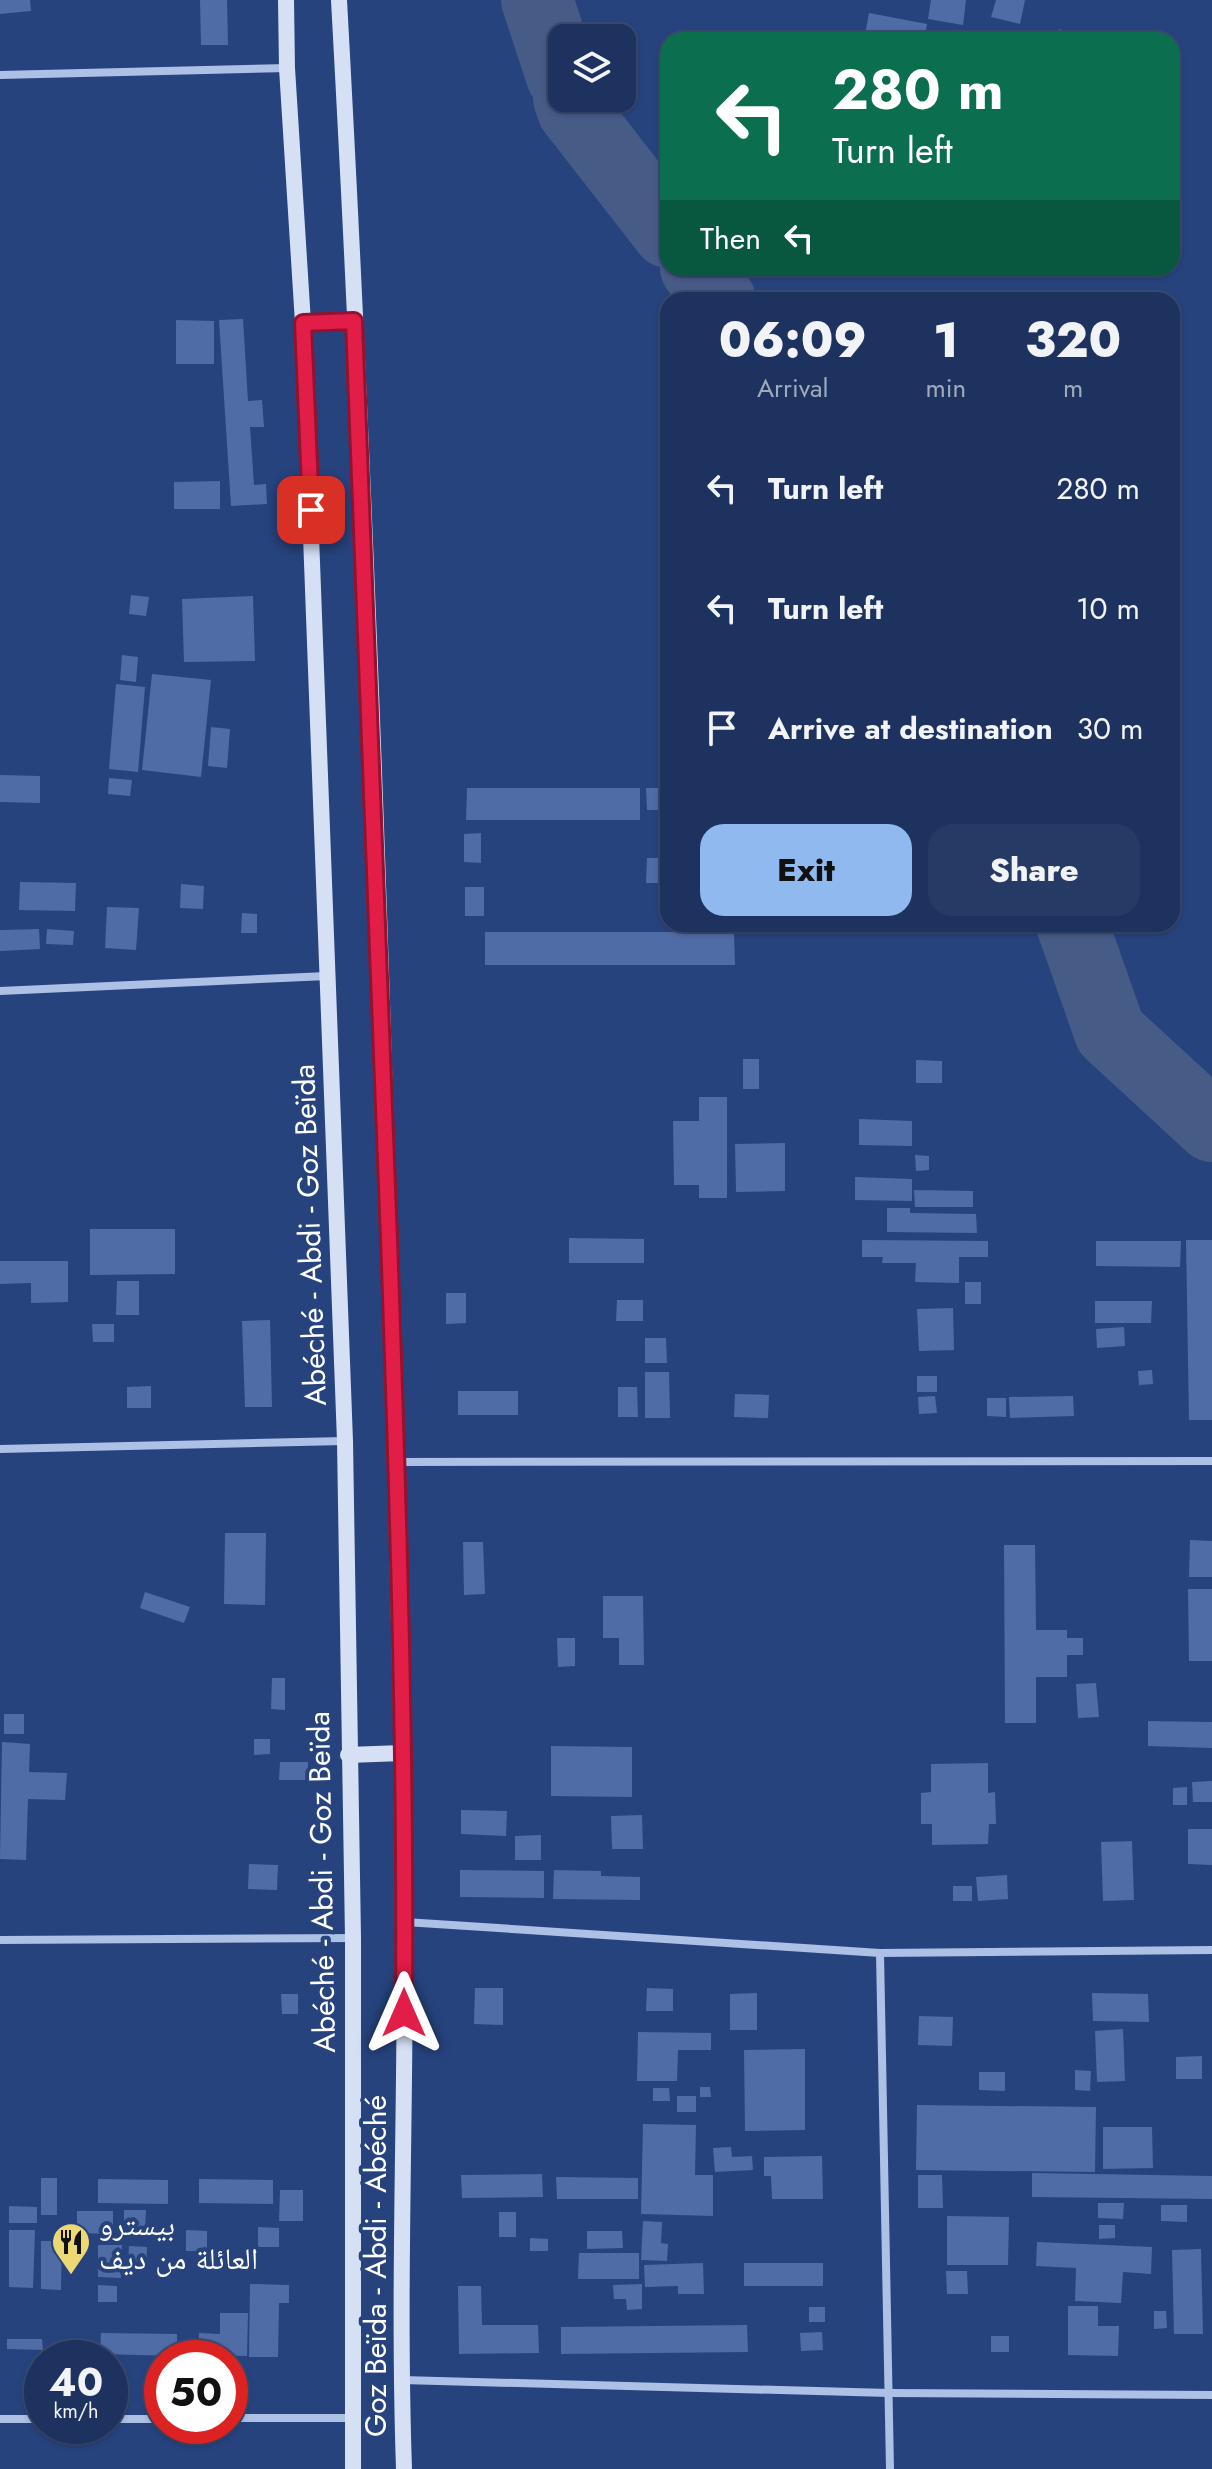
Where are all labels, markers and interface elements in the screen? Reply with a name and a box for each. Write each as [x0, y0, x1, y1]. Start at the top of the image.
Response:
map controls [548, 24, 636, 112]
button: layers [548, 24, 636, 112]
text: 280 m [832, 49, 1004, 130]
icon: left [700, 64, 804, 168]
text: Turn left [832, 124, 953, 176]
icon: left [777, 216, 821, 260]
text: Then [700, 217, 761, 260]
text: 06:09 [719, 306, 867, 375]
text: 1 [933, 306, 959, 375]
text: 320 [1025, 306, 1121, 375]
text: Arrival [757, 369, 829, 407]
text: min [926, 369, 966, 407]
text: m [1063, 369, 1083, 407]
icon: left [700, 466, 744, 510]
text: Turn left [768, 467, 883, 510]
text: 280 m [1056, 467, 1140, 510]
pin [277, 476, 345, 544]
icon: arrive [289, 488, 333, 532]
icon: left [700, 586, 744, 630]
text: Turn left [768, 587, 883, 630]
text: 10 m [1076, 587, 1140, 630]
icon: arrive [700, 706, 744, 750]
text: Arrive at destination [768, 707, 1053, 750]
text: 30 m [1077, 707, 1143, 750]
button: Exit [700, 824, 912, 916]
button: Share [928, 824, 1140, 916]
street label: Abéché - Abdi - Goz Beïda [282, 1063, 337, 1407]
street label: Abéché - Abdi - Goz Beïda [297, 1711, 346, 2053]
position arrow [362, 1971, 446, 2055]
street label: Goz Beïda - Abdi - Abéché [354, 2095, 397, 2437]
place label: بيسترو العائلة من ديف [99, 2203, 258, 2280]
restaurant icon: بيسترو العائلة من ديف [50, 2221, 92, 2276]
speed limit sign: 50 [144, 2340, 248, 2444]
text: 40 [49, 2353, 103, 2411]
text: km/h [53, 2397, 99, 2426]

